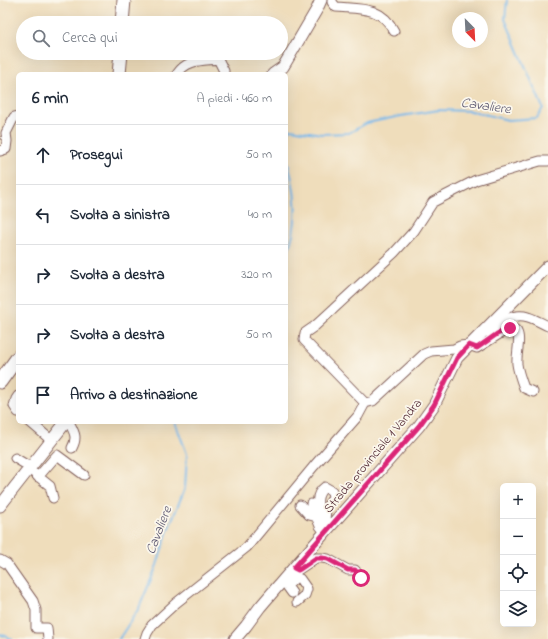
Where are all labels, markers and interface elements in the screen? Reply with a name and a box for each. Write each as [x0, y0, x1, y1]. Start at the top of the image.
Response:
north arrow [452, 12, 488, 48]
search box [16, 16, 288, 60]
icon: search [30, 27, 52, 49]
text: Cerca qui [62, 27, 118, 49]
text: 6 min [32, 86, 68, 111]
text: A piedi · 460 m [197, 89, 272, 108]
water label: Cavaliere [460, 93, 513, 120]
icon: ahead [32, 144, 54, 166]
text: Prosegui [70, 144, 123, 166]
text: 50 m [246, 145, 272, 164]
icon: left [32, 204, 54, 226]
text: Svolta a sinistra [70, 204, 170, 226]
text: 40 m [248, 205, 272, 224]
icon: right [32, 264, 54, 286]
text: Svolta a destra [70, 264, 165, 286]
text: 320 m [241, 265, 272, 284]
route end [501, 319, 519, 337]
icon: right [32, 324, 54, 346]
text: Svolta a destra [70, 324, 165, 346]
text: 50 m [246, 325, 272, 344]
icon: arrive [32, 384, 54, 406]
text: Arrivo a destinazione [70, 384, 197, 406]
street label: Strada provinciale 1 Vandra [319, 394, 427, 517]
map controls [500, 483, 536, 627]
button: + [500, 483, 536, 519]
water label: Cavaliere [141, 503, 178, 558]
button: − [500, 519, 536, 555]
button: locate [500, 555, 536, 591]
route start [352, 569, 370, 587]
button: layers [500, 591, 536, 627]

